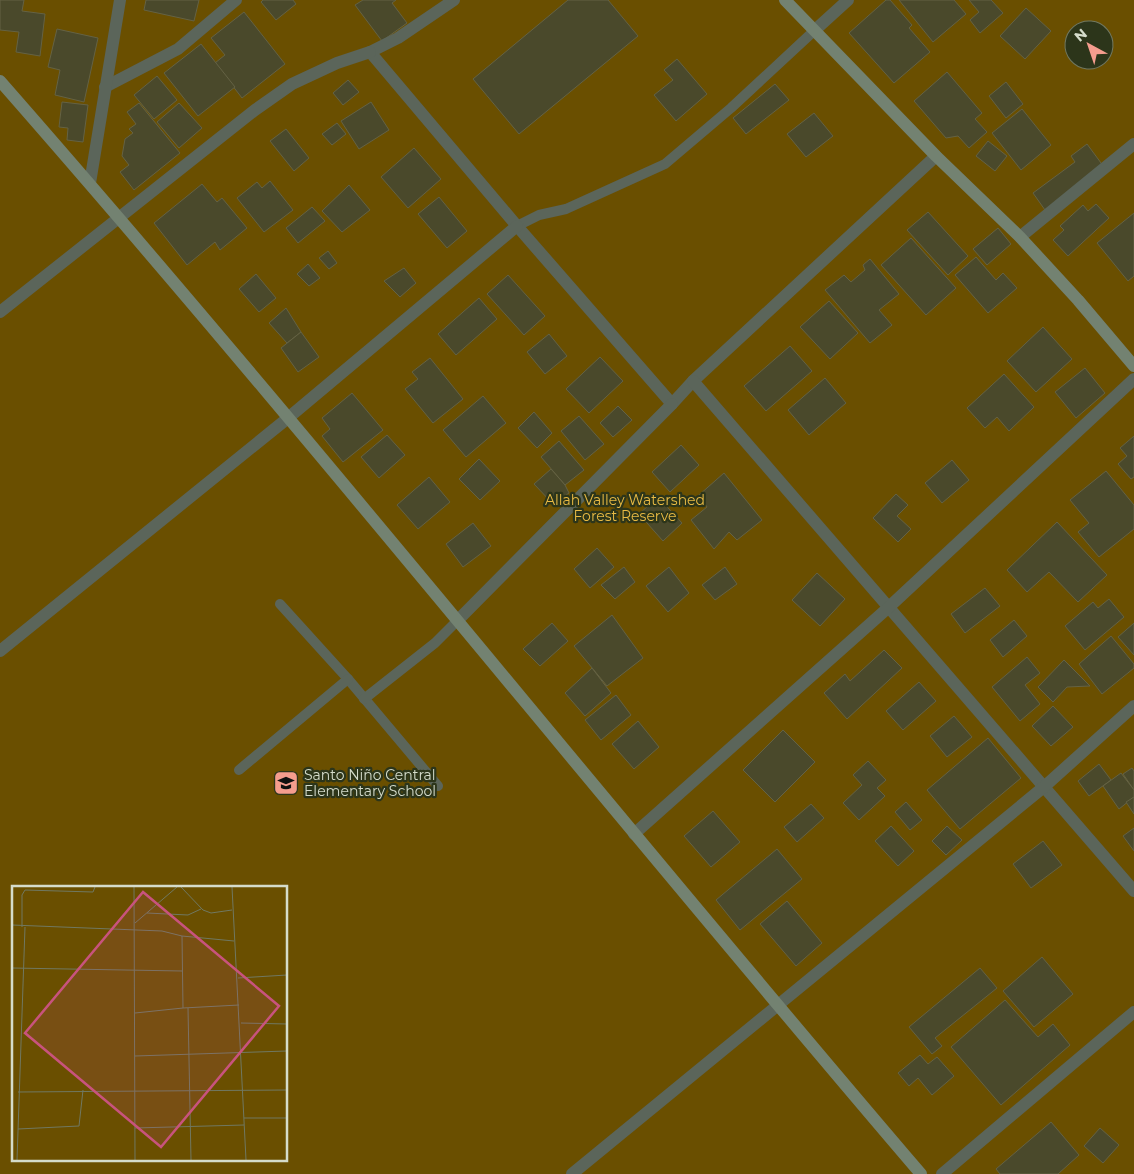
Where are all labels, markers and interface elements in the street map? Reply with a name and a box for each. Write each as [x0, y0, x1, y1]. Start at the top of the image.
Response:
north arrow [1064, 20, 1114, 70]
text: N [1071, 25, 1091, 46]
park label: Allah Valley Watershed Forest Reserve [545, 491, 705, 525]
place label: Santo Niño Central Elementary School [304, 766, 436, 800]
school or university icon: Santo Niño Central Elementary School [273, 770, 299, 796]
inset map [12, 886, 288, 1162]

